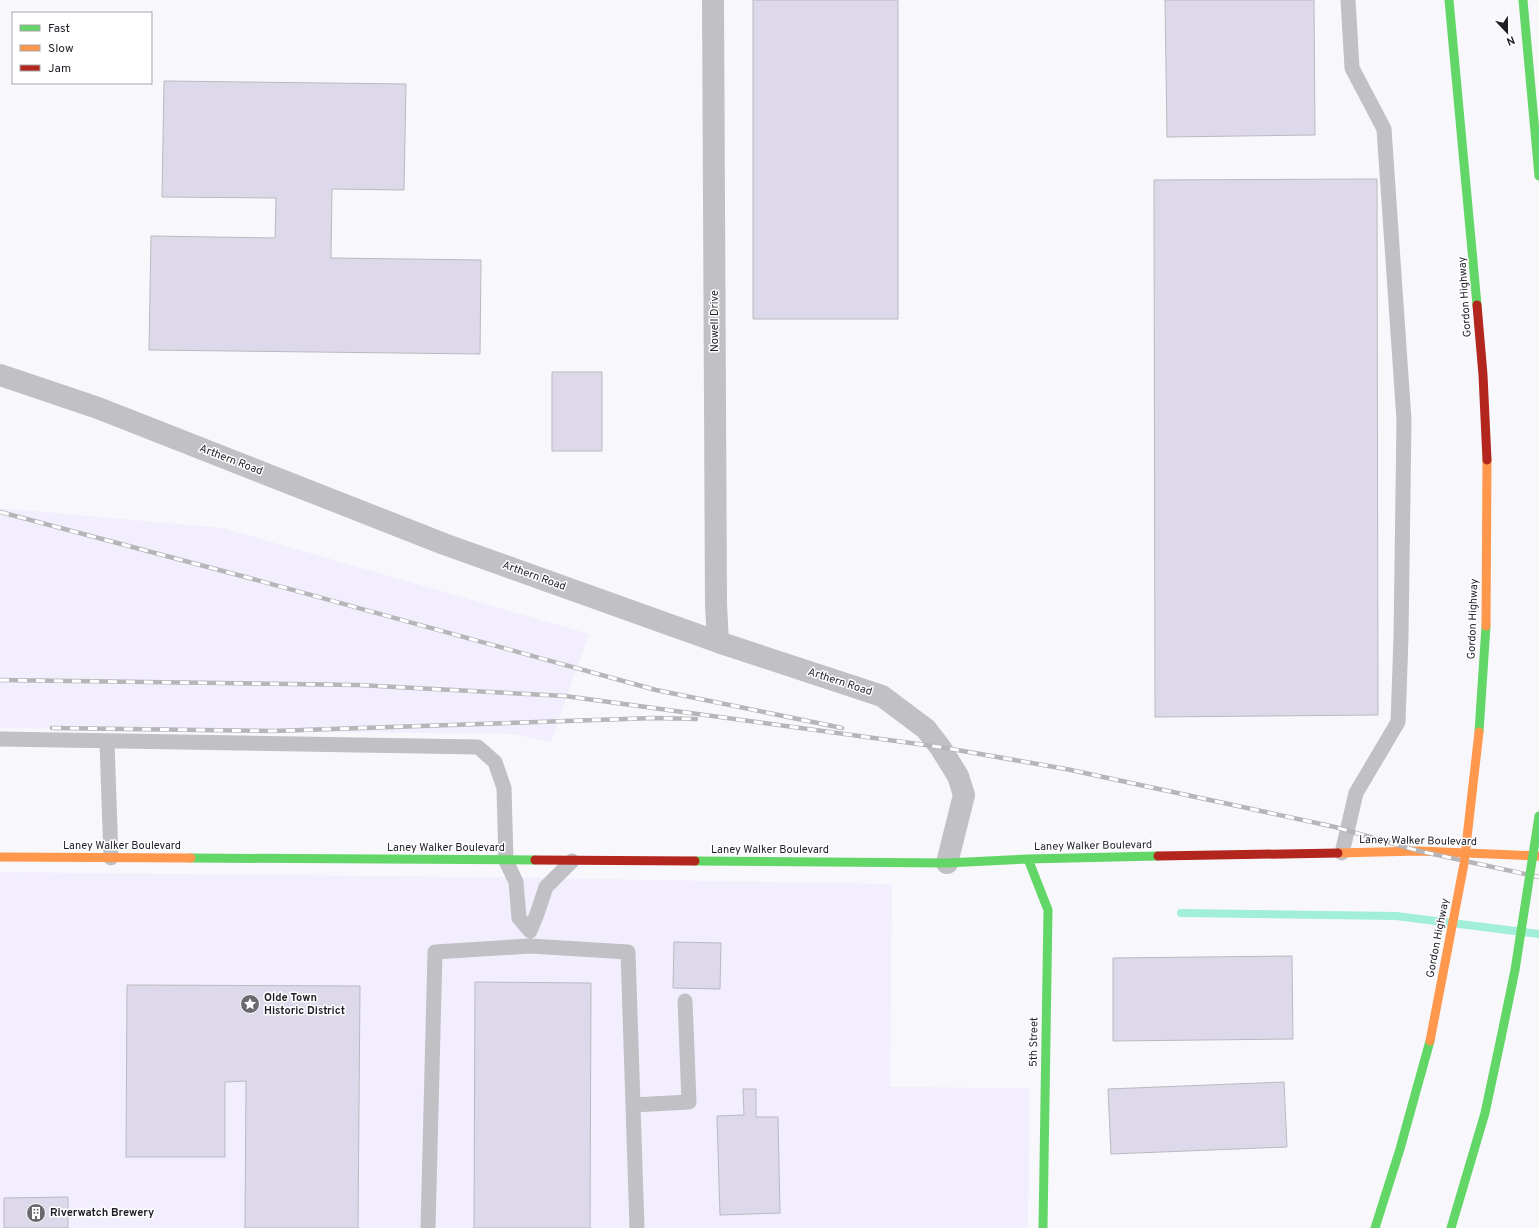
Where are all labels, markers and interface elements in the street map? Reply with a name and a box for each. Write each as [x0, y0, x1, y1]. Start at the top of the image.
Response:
legend [12, 12, 152, 84]
north arrow [1487, 12, 1527, 52]
text: Fast [48, 21, 70, 37]
text: N [1504, 32, 1517, 48]
text: Slow [48, 41, 74, 57]
text: Jam [48, 61, 71, 77]
street label: Gordon Highway [1455, 256, 1475, 338]
street label: Nowell Drive [708, 290, 722, 352]
street label: Arthern Road [197, 442, 265, 478]
street label: Arthern Road [500, 558, 568, 594]
street label: Gordon Highway [1465, 578, 1481, 660]
street label: Arthern Road [806, 665, 874, 699]
street label: Laney Walker Boulevard [1359, 833, 1477, 849]
street label: Laney Walker Boulevard [1034, 838, 1152, 854]
street label: Laney Walker Boulevard [63, 839, 181, 853]
street label: Laney Walker Boulevard [387, 841, 505, 855]
street label: Laney Walker Boulevard [711, 843, 829, 857]
street label: Gordon Highway [1423, 897, 1453, 979]
place label: Olde Town Historic District [264, 991, 345, 1018]
place icon: Olde Town Historic District [239, 993, 261, 1015]
street label: 5th Street [1027, 1017, 1041, 1067]
building icon: Riverwatch Brewery [25, 1202, 47, 1224]
place label: Riverwatch Brewery [50, 1206, 154, 1220]

